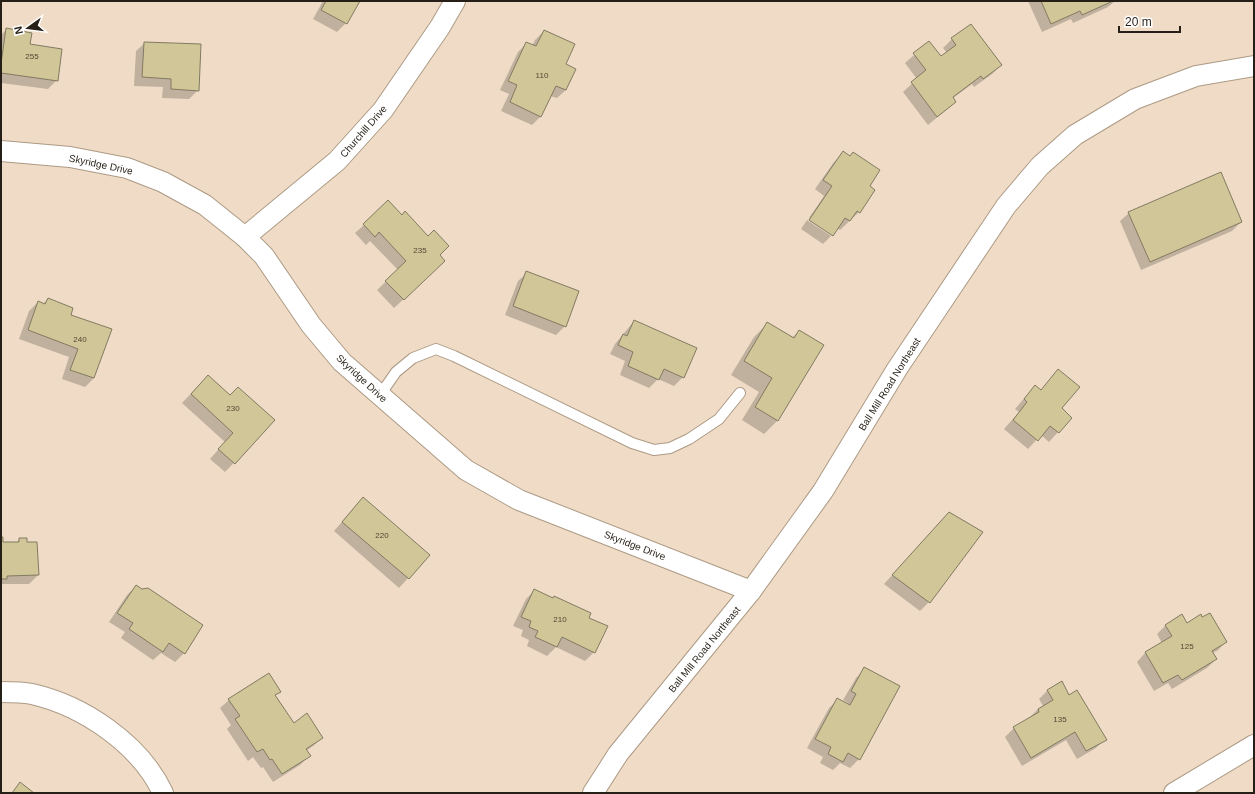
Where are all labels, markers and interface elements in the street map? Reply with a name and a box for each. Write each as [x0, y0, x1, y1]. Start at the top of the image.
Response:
north arrow [8, 8, 48, 48]
scale bar [1119, 8, 1180, 34]
text: 20 m [1125, 15, 1152, 29]
text: N [12, 25, 25, 36]
house number: 255 [25, 52, 39, 61]
house number: 110 [536, 71, 549, 80]
street label: Churchill Drive [338, 103, 389, 159]
street label: Skyridge Drive [68, 152, 134, 177]
house number: 235 [413, 246, 427, 255]
house number: 240 [73, 335, 87, 344]
street label: Ball Mill Road Northeast [856, 336, 923, 433]
street label: Skyridge Drive [334, 352, 390, 405]
house number: 230 [226, 404, 240, 413]
street label: Skyridge Drive [602, 529, 668, 562]
house number: 220 [375, 531, 389, 540]
street label: Ball Mill Road Northeast [666, 604, 743, 694]
house number: 210 [553, 615, 567, 624]
house number: 125 [1180, 642, 1194, 651]
house number: 135 [1053, 715, 1067, 724]

